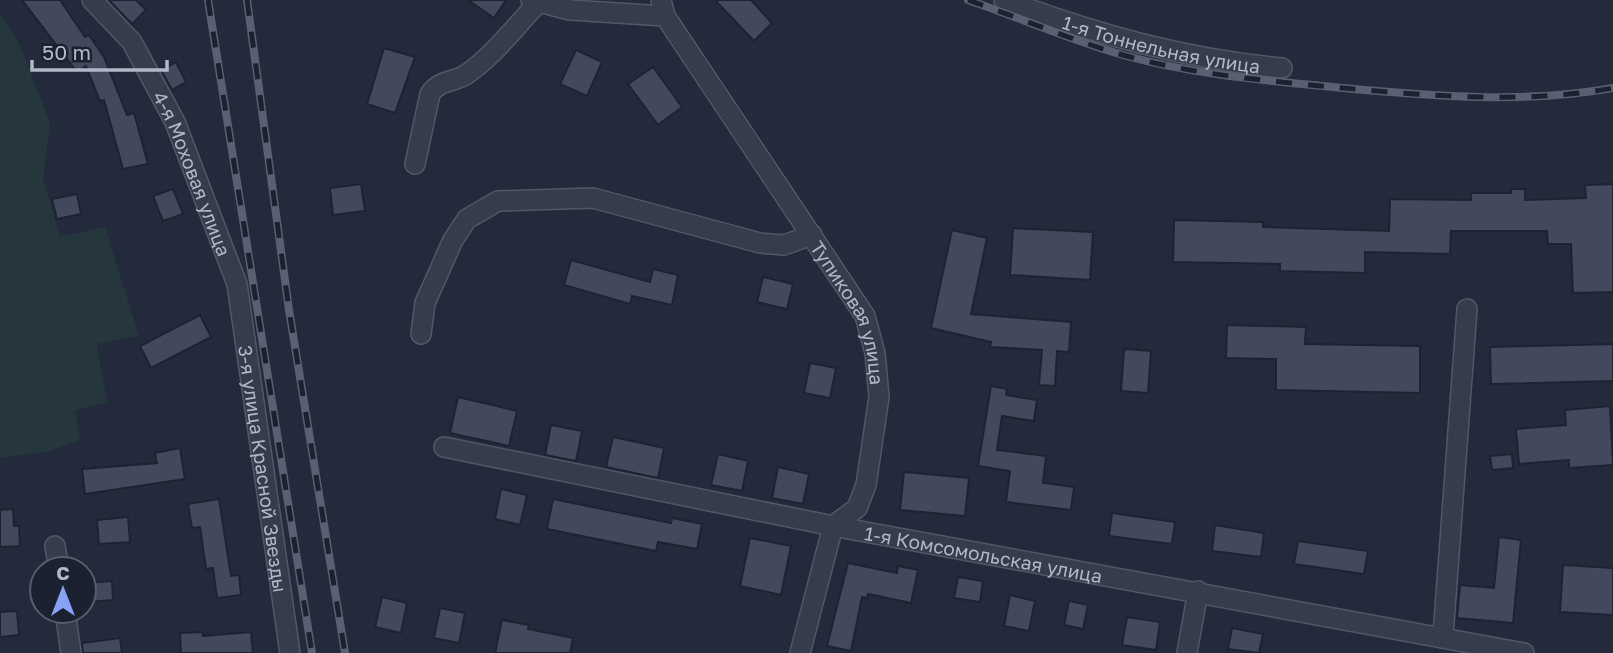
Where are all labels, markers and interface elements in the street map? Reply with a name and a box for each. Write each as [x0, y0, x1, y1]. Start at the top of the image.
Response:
street label: 1-я Тоннельная улица [1060, 10, 1262, 77]
scale bar [32, 28, 166, 72]
text: 50 m [42, 39, 91, 65]
street label: 4-я Моховая улица [149, 87, 237, 259]
street label: Тупиковая улица [806, 236, 889, 386]
street label: 3-я улица Красной Звезды [234, 344, 293, 594]
street label: 1-я Комсомольская улица [863, 521, 1104, 587]
north arrow [28, 555, 98, 625]
text: С [56, 561, 70, 584]

